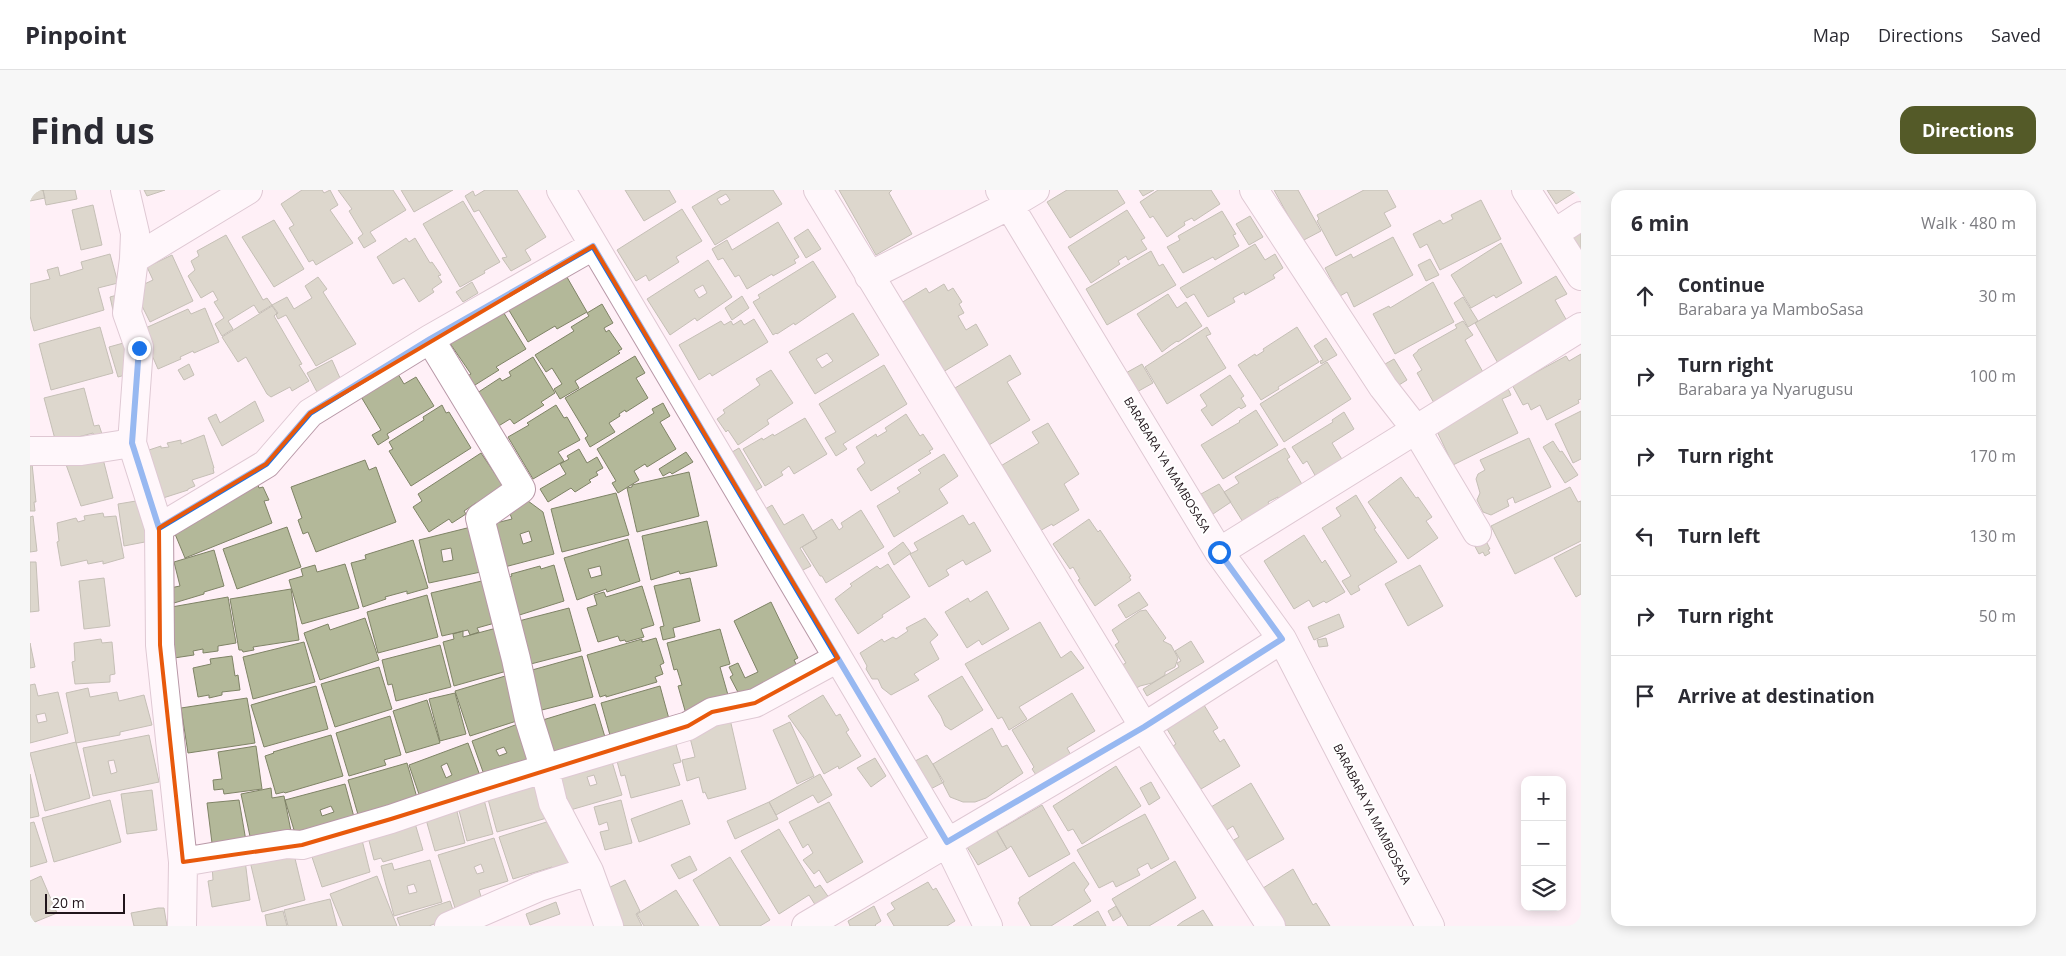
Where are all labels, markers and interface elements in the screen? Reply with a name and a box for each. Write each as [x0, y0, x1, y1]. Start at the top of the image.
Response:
text: Pinpoint [25, 18, 127, 51]
text: Map [1813, 23, 1850, 47]
text: Directions [1878, 23, 1963, 47]
text: Saved [1991, 23, 2041, 47]
button: Directions [1900, 106, 2036, 154]
text: Find us [30, 107, 155, 154]
text: 6 min [1631, 209, 1689, 237]
text: Walk · 480 m [1921, 212, 2016, 234]
text: Continue [1678, 272, 1765, 298]
icon: ahead [1631, 282, 1659, 310]
text: 30 m [1979, 285, 2016, 307]
text: Barabara ya MamboSasa [1678, 298, 1864, 320]
route end [128, 337, 151, 360]
text: Turn right [1678, 352, 1773, 378]
icon: right [1631, 362, 1659, 390]
text: 100 m [1970, 365, 2016, 387]
text: Barabara ya Nyarugusu [1678, 378, 1853, 400]
street label: BARABARA YA MAMBOSASA [1120, 394, 1215, 536]
icon: right [1631, 442, 1659, 470]
text: Turn right [1678, 443, 1773, 469]
text: 170 m [1970, 445, 2016, 467]
icon: left [1631, 522, 1659, 550]
text: Turn left [1678, 523, 1760, 549]
text: 130 m [1970, 525, 2016, 547]
route start [1208, 541, 1231, 564]
icon: right [1631, 602, 1659, 630]
text: Turn right [1678, 603, 1773, 629]
text: 50 m [1979, 605, 2016, 627]
icon: arrive [1631, 682, 1659, 710]
text: Arrive at destination [1678, 683, 1875, 709]
street label: BARABARA YA MAMBOSASA [1330, 741, 1416, 887]
map controls [1521, 776, 1566, 911]
button: + [1521, 776, 1566, 821]
button: − [1521, 821, 1566, 866]
button: layers [1521, 866, 1566, 911]
scale bar [45, 891, 125, 914]
text: 20 m [52, 893, 85, 912]

